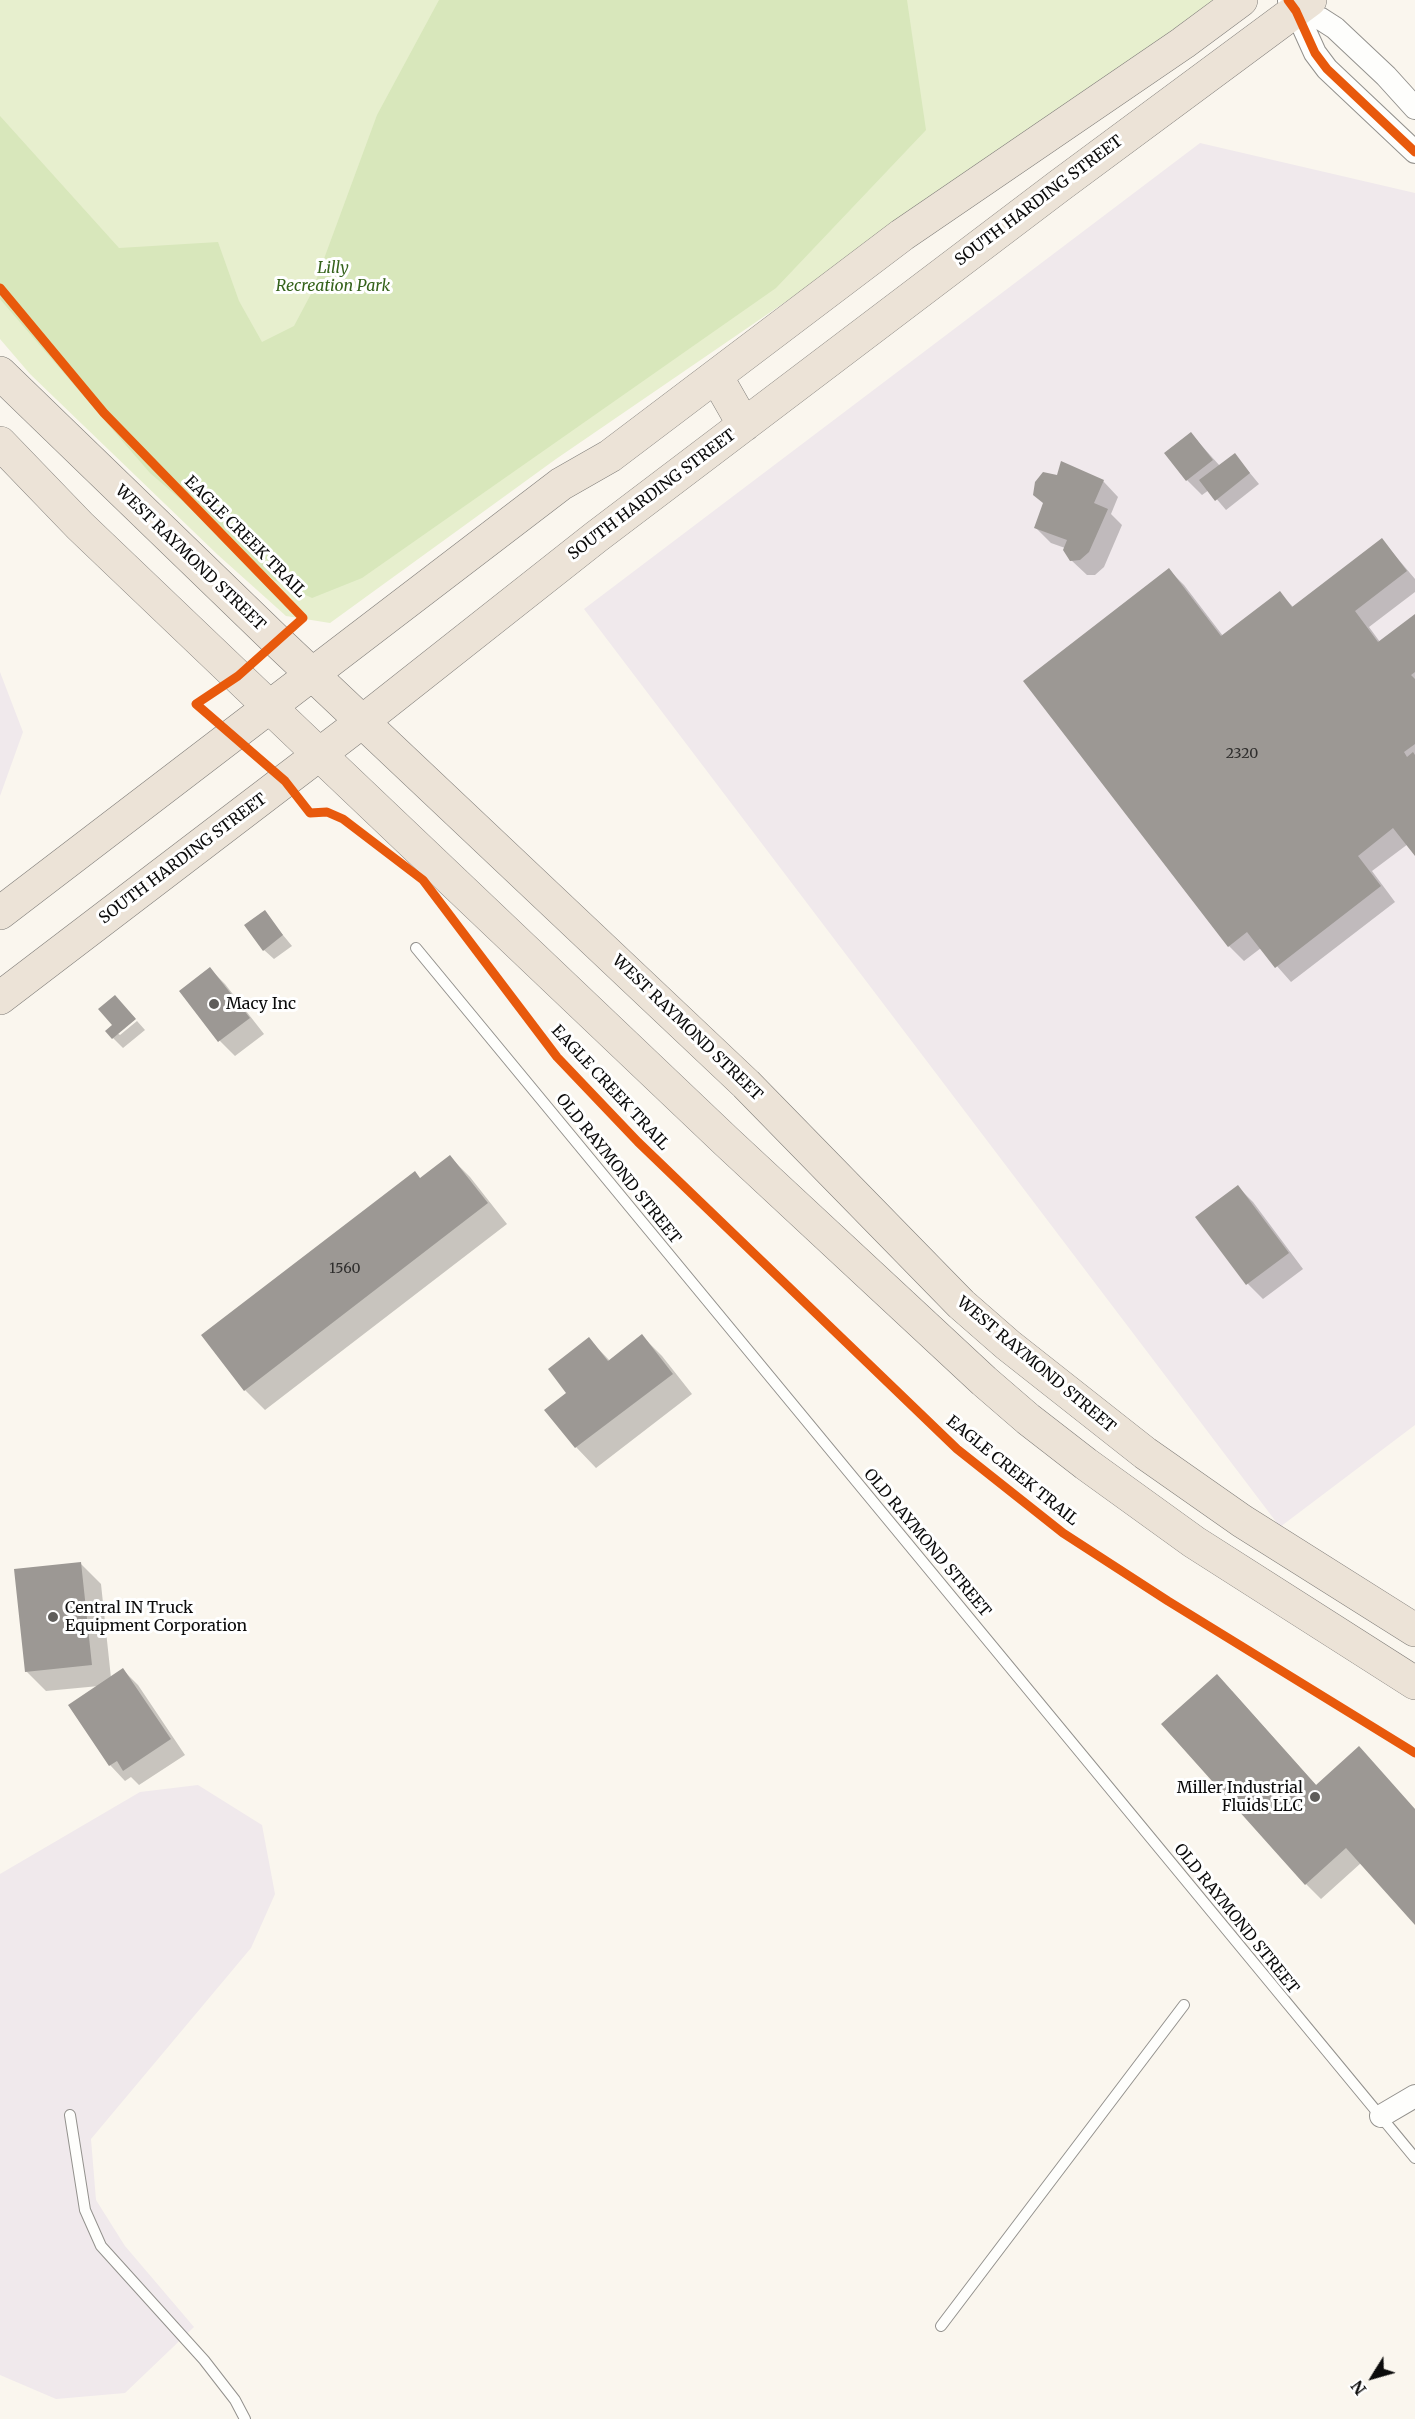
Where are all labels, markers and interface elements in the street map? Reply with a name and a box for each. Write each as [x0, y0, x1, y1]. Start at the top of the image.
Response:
street label: SOUTH HARDING STREET [951, 132, 1127, 270]
park label: Lilly Recreation Park [276, 258, 390, 296]
street label: SOUTH HARDING STREET [564, 426, 740, 564]
street label: EAGLE CREEK TRAIL [180, 472, 310, 602]
street label: WEST RAYMOND STREET [111, 481, 269, 635]
house number: 2320 [1226, 746, 1258, 762]
street label: SOUTH HARDING STREET [95, 790, 271, 928]
street label: WEST RAYMOND STREET [608, 951, 766, 1105]
place label: Macy Inc [226, 994, 296, 1014]
marker: Macy Inc [207, 997, 221, 1011]
street label: EAGLE CREEK TRAIL [547, 1021, 673, 1155]
street label: OLD RAYMOND STREET [552, 1090, 684, 1248]
house number: 1560 [329, 1261, 361, 1277]
street label: WEST RAYMOND STREET [953, 1293, 1119, 1437]
street label: EAGLE CREEK TRAIL [942, 1412, 1082, 1530]
street label: OLD RAYMOND STREET [859, 1465, 995, 1621]
place label: Central IN Truck Equipment Corporation [65, 1598, 247, 1636]
marker: Central IN Truck Equipment Corporation [46, 1610, 60, 1624]
place label: Miller Industrial Fluids LLC [1177, 1778, 1303, 1816]
marker: Miller Industrial Fluids LLC [1308, 1790, 1322, 1804]
street label: OLD RAYMOND STREET [1170, 1840, 1302, 1998]
north arrow [1343, 2347, 1403, 2407]
text: N [1347, 2377, 1370, 2399]

